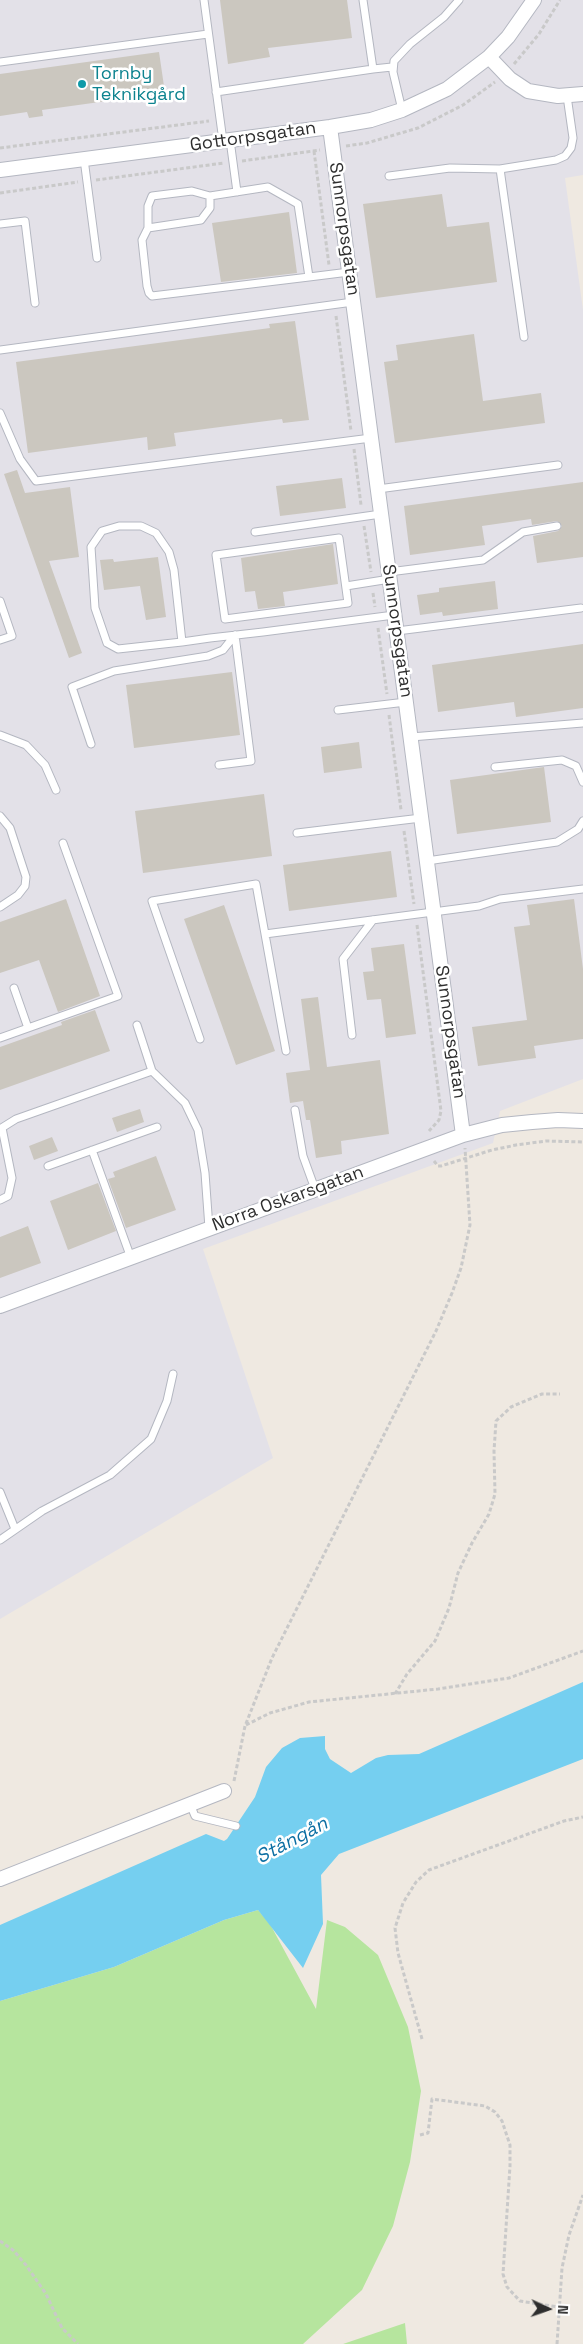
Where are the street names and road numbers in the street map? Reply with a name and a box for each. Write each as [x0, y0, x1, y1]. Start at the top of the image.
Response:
street label: Gottorpsgatan [189, 117, 317, 157]
street label: Sunnorpsgatan [324, 161, 364, 297]
street label: Sunnorpsgatan [377, 563, 417, 699]
street label: Sunnorpsgatan [430, 964, 470, 1100]
street label: Norra Oskarsgatan [209, 1162, 367, 1236]

